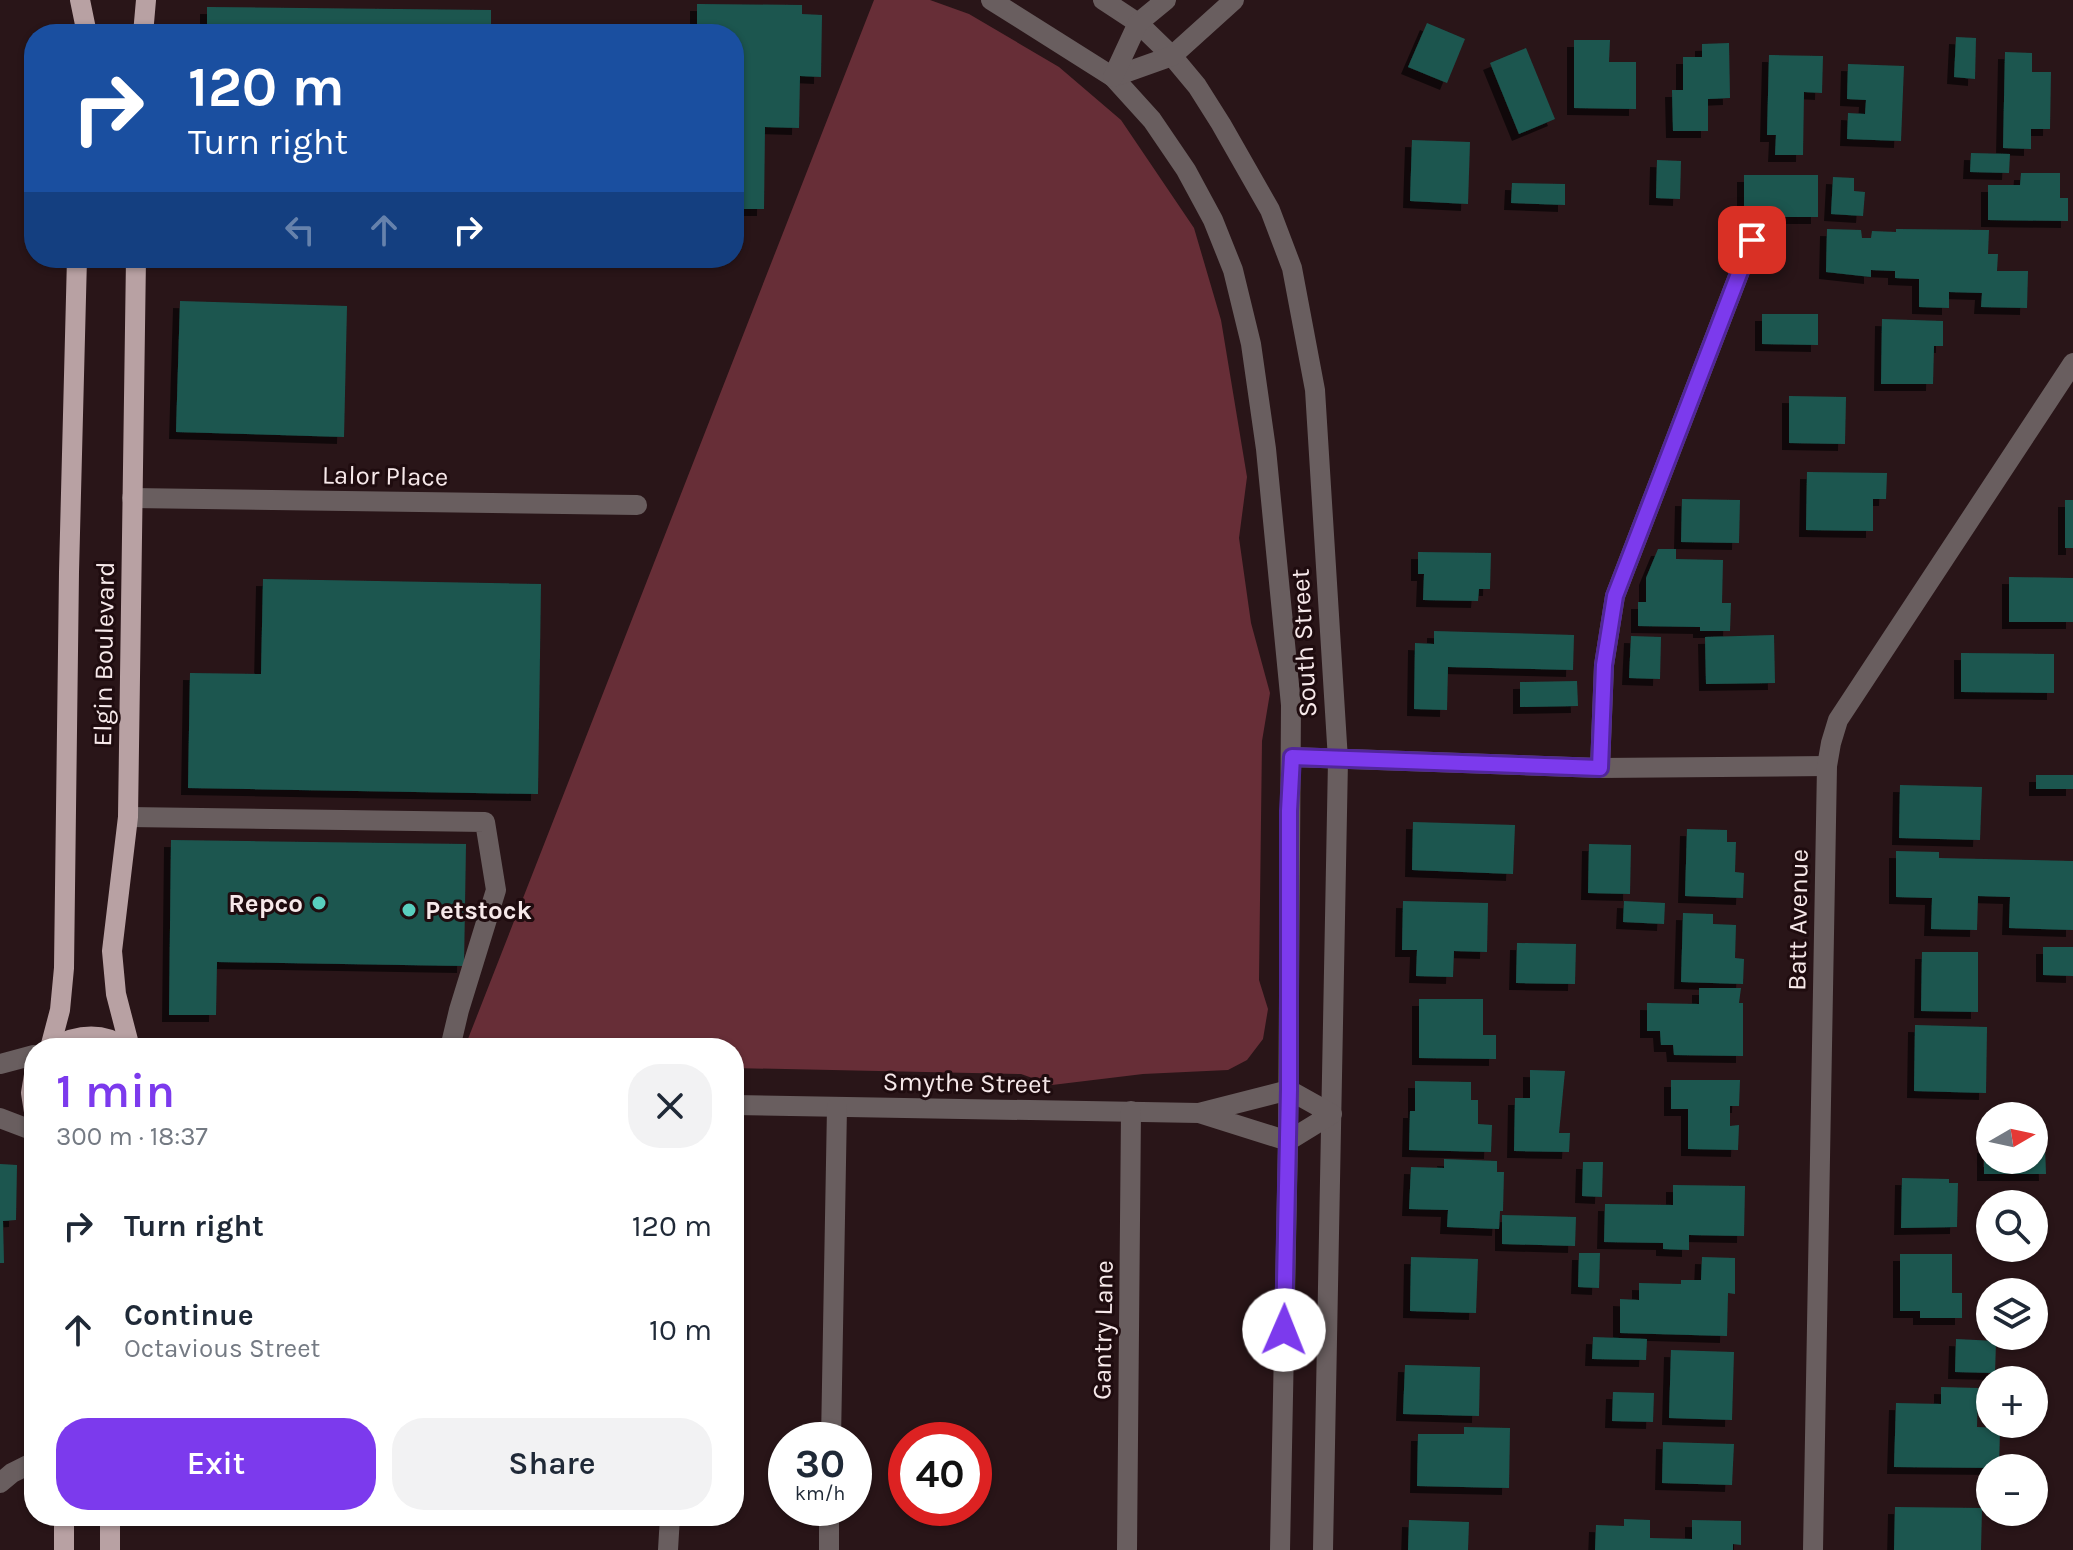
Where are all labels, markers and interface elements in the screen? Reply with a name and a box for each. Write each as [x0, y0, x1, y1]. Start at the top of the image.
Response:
text: 120 m [188, 54, 345, 119]
icon: right [56, 56, 160, 160]
text: Turn right [188, 121, 348, 163]
pin [1718, 206, 1786, 274]
icon: left [278, 208, 322, 252]
icon: ahead [362, 208, 406, 252]
icon: right [446, 208, 490, 252]
icon: arrive [1730, 218, 1774, 262]
street label: Lalor Place [322, 459, 448, 493]
street label: Elgin Boulevard [87, 561, 121, 747]
street label: South Street [1285, 568, 1323, 718]
street label: Batt Avenue [1781, 849, 1815, 991]
place label: Repco [228, 888, 303, 919]
marker: Repco [310, 894, 328, 912]
place label: Petstock [425, 895, 532, 926]
marker: Petstock [400, 901, 418, 919]
text: 1 min [56, 1063, 175, 1119]
button: close [628, 1064, 712, 1148]
street label: Smythe Street [882, 1066, 1052, 1100]
north arrow [1976, 1102, 2048, 1174]
map controls [1976, 1102, 2048, 1526]
text: 300 m · 18:37 [56, 1121, 208, 1152]
button: search [1976, 1190, 2048, 1262]
icon: right [56, 1204, 100, 1248]
text: Turn right [124, 1208, 264, 1244]
text: 120 m [632, 1208, 712, 1244]
street label: Gantry Lane [1086, 1260, 1120, 1400]
button: layers [1976, 1278, 2048, 1350]
position arrow [1242, 1288, 1326, 1372]
text: Continue [124, 1297, 254, 1333]
icon: ahead [56, 1308, 100, 1352]
text: 10 m [649, 1312, 712, 1348]
text: Octavious Street [124, 1333, 320, 1364]
button: + [1976, 1366, 2048, 1438]
button: Exit [56, 1418, 376, 1510]
button: Share [392, 1418, 712, 1510]
speed limit sign: 40 [888, 1422, 992, 1526]
text: 30 [795, 1440, 845, 1487]
button: − [1976, 1454, 2048, 1526]
text: km/h [795, 1482, 845, 1505]

